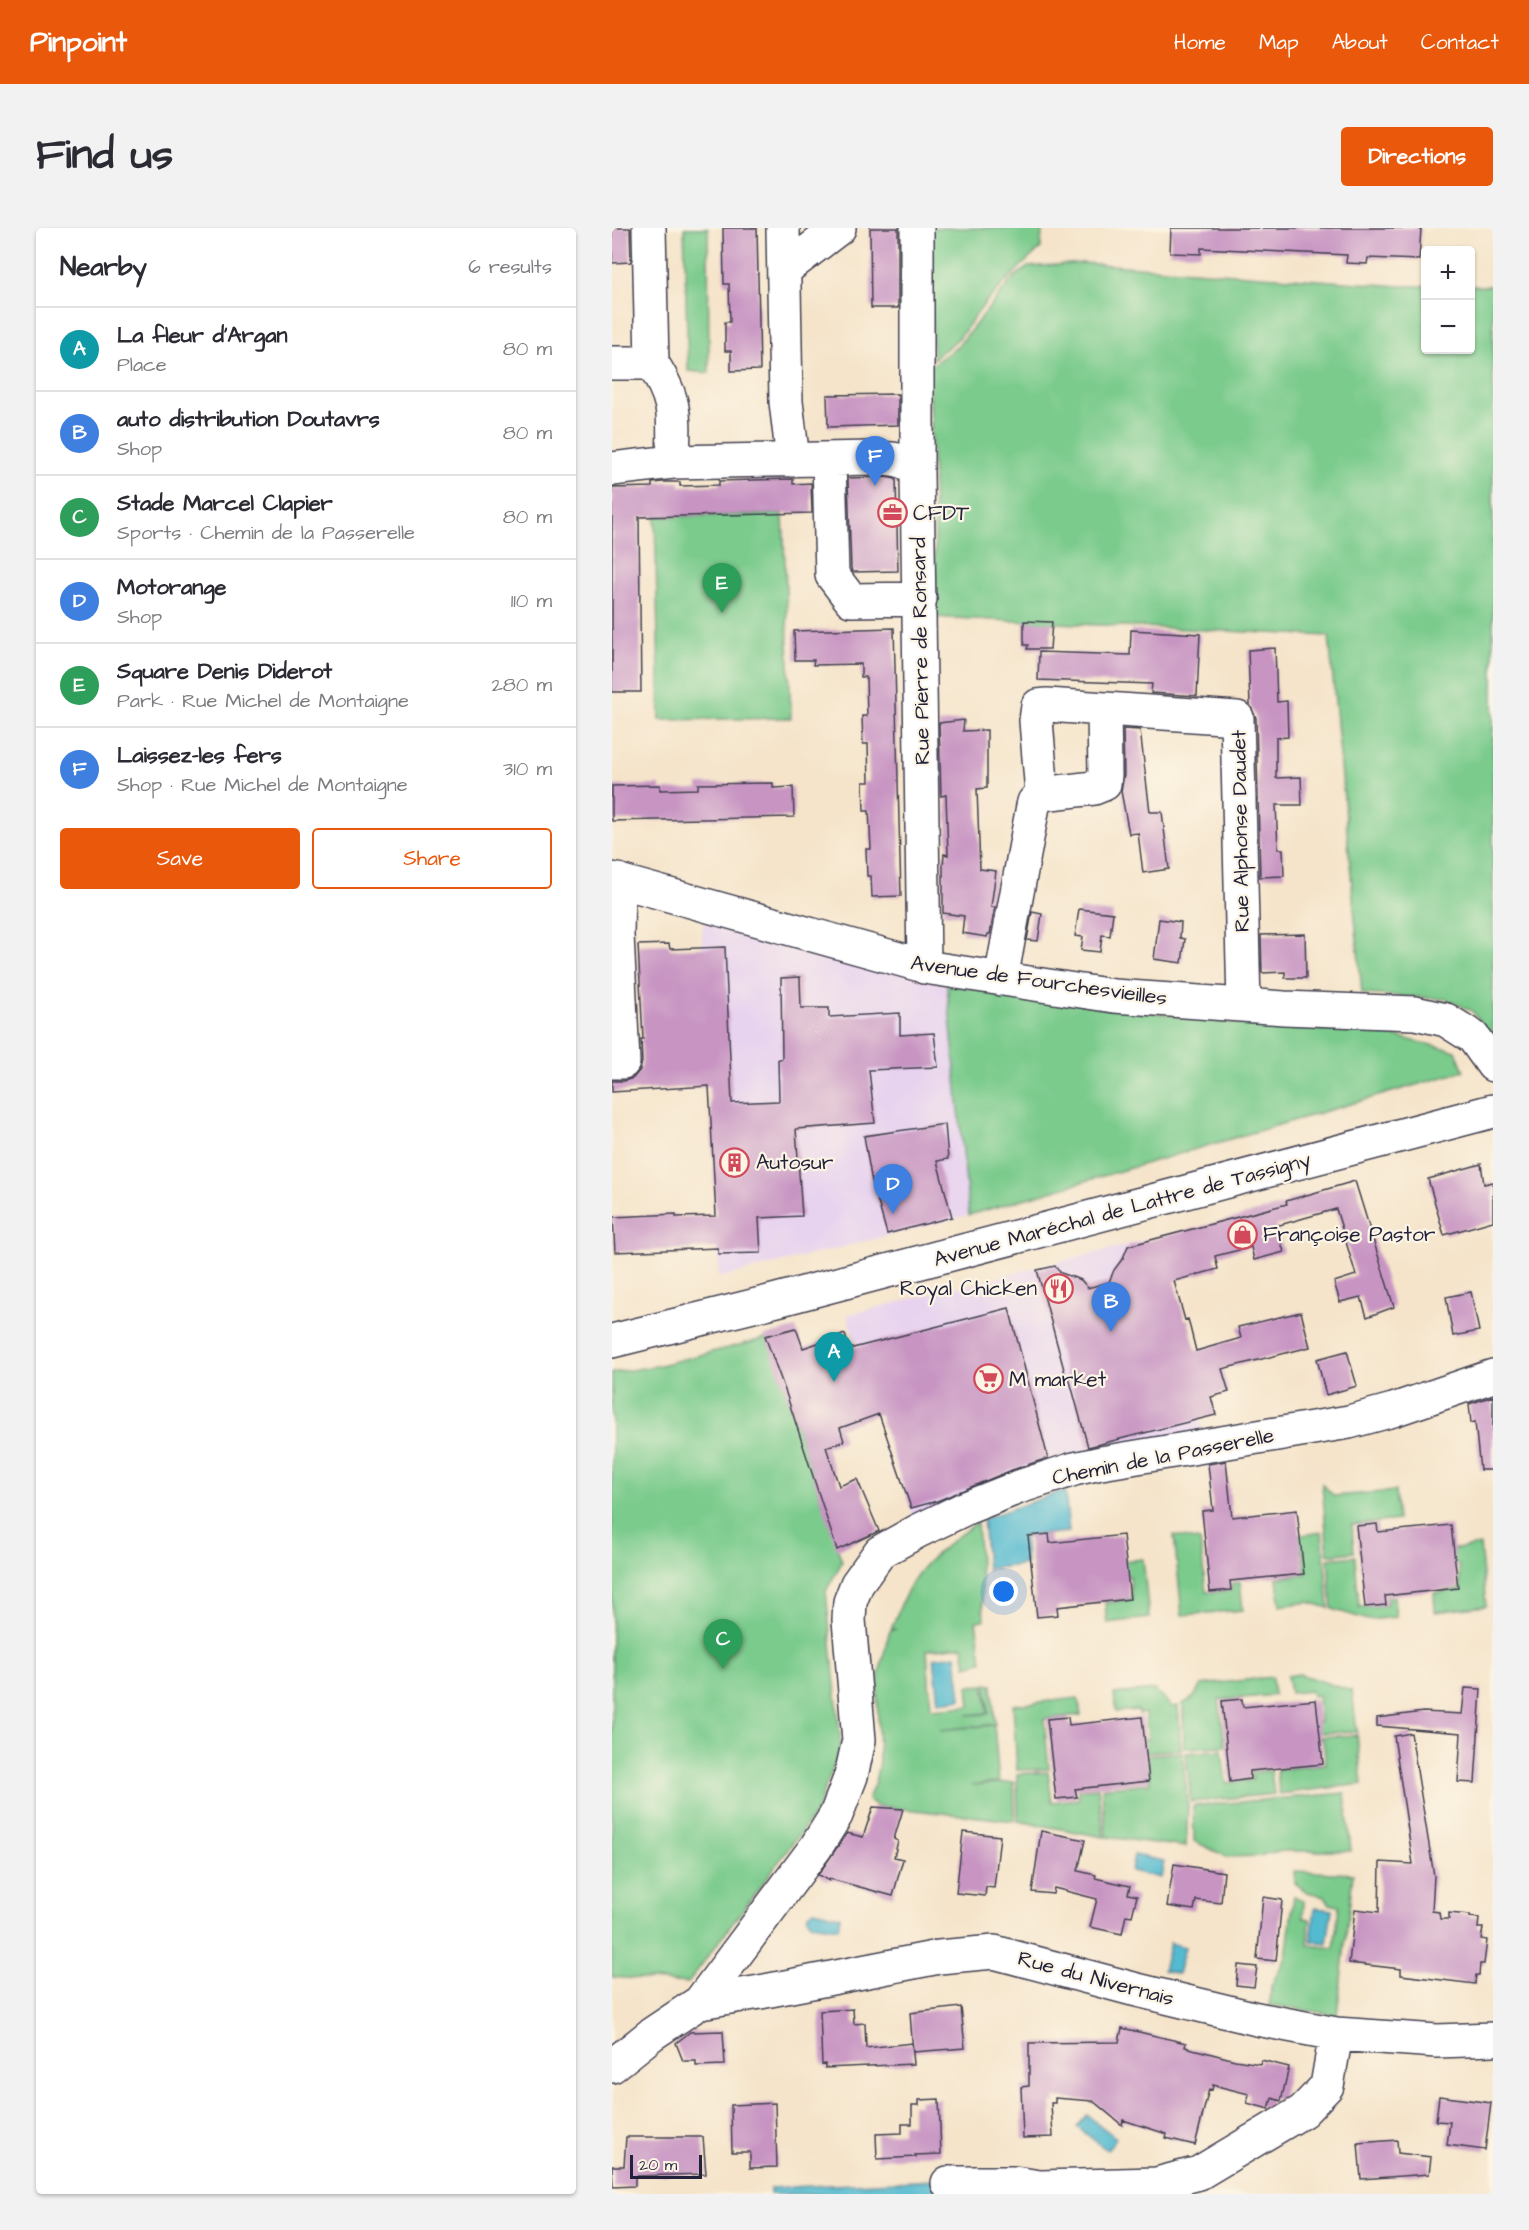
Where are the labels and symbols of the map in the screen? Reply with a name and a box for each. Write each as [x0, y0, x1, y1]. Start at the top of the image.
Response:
pin: F [856, 436, 894, 486]
office icon: CFDT [876, 497, 908, 529]
place label: CFDT [913, 499, 970, 528]
street label: Rue Pierre de Ronsard [904, 537, 937, 765]
pin: E [702, 564, 742, 613]
street label: Rue Alphonse Daudet [1224, 729, 1258, 932]
street label: Avenue de Fourchesvieilles [909, 948, 1169, 1013]
street label: Avenue Maréchal de Lattre de Tassigny [930, 1145, 1315, 1276]
building icon: Autosur [719, 1146, 751, 1178]
place label: Autosur [756, 1148, 834, 1177]
pin: D [874, 1164, 912, 1214]
shop icon: Françoise Pastor [1226, 1218, 1258, 1250]
place label: Françoise Pastor [1263, 1220, 1436, 1249]
restaurant icon: Royal Chicken [1042, 1272, 1074, 1304]
place label: Royal Chicken [900, 1274, 1037, 1305]
pin: B [1092, 1282, 1130, 1332]
pin: A [814, 1332, 854, 1382]
supermarket icon: M market [972, 1363, 1004, 1395]
place label: M market [1009, 1365, 1107, 1394]
street label: Chemin de la Passerelle [1050, 1421, 1277, 1492]
your location [989, 1577, 1018, 1606]
pin: C [704, 1620, 742, 1669]
street label: Rue du Nivernais [1015, 1944, 1177, 2013]
scale bar [630, 2152, 702, 2180]

